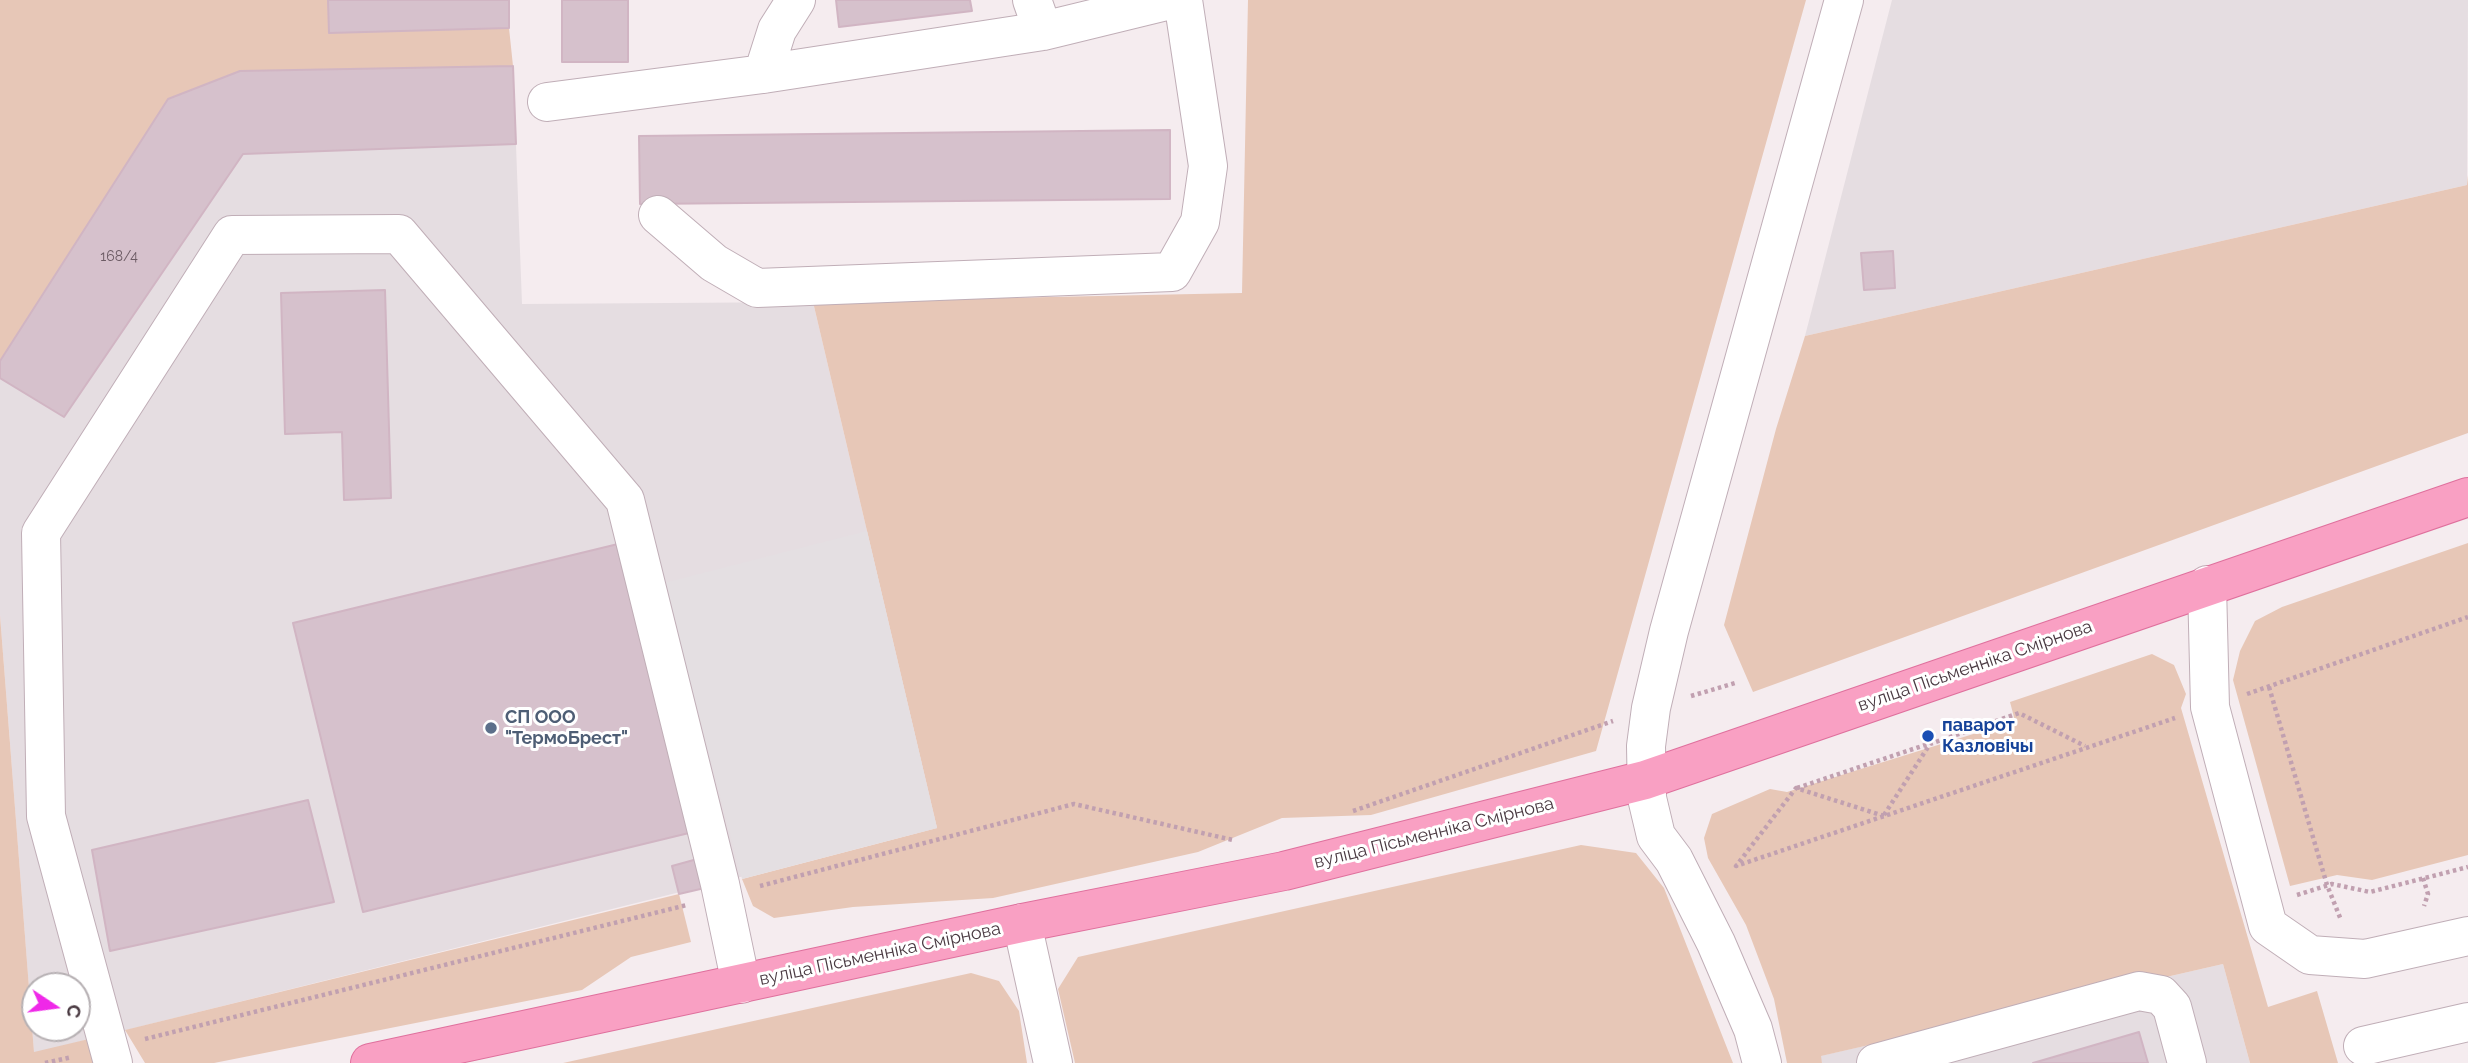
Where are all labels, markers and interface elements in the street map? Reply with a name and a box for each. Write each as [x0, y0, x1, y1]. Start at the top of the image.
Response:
house number: 168/4 [100, 249, 138, 265]
street label: вуліца Пісьменніка Смірнова [1855, 616, 2095, 716]
place label: СП ООО "ТермоБрест" [505, 707, 628, 750]
place label: паварот Казловічы [1942, 715, 2034, 758]
marker: СП ООО "ТермоБрест" [483, 720, 499, 736]
marker: паварот Казловічы [1920, 728, 1936, 744]
street label: вуліца Пісьменніка Смірнова [1312, 793, 1556, 873]
street label: вуліца Пісьменніка Смірнова [757, 918, 1003, 990]
north arrow [21, 972, 91, 1042]
text: С [62, 1002, 87, 1020]

